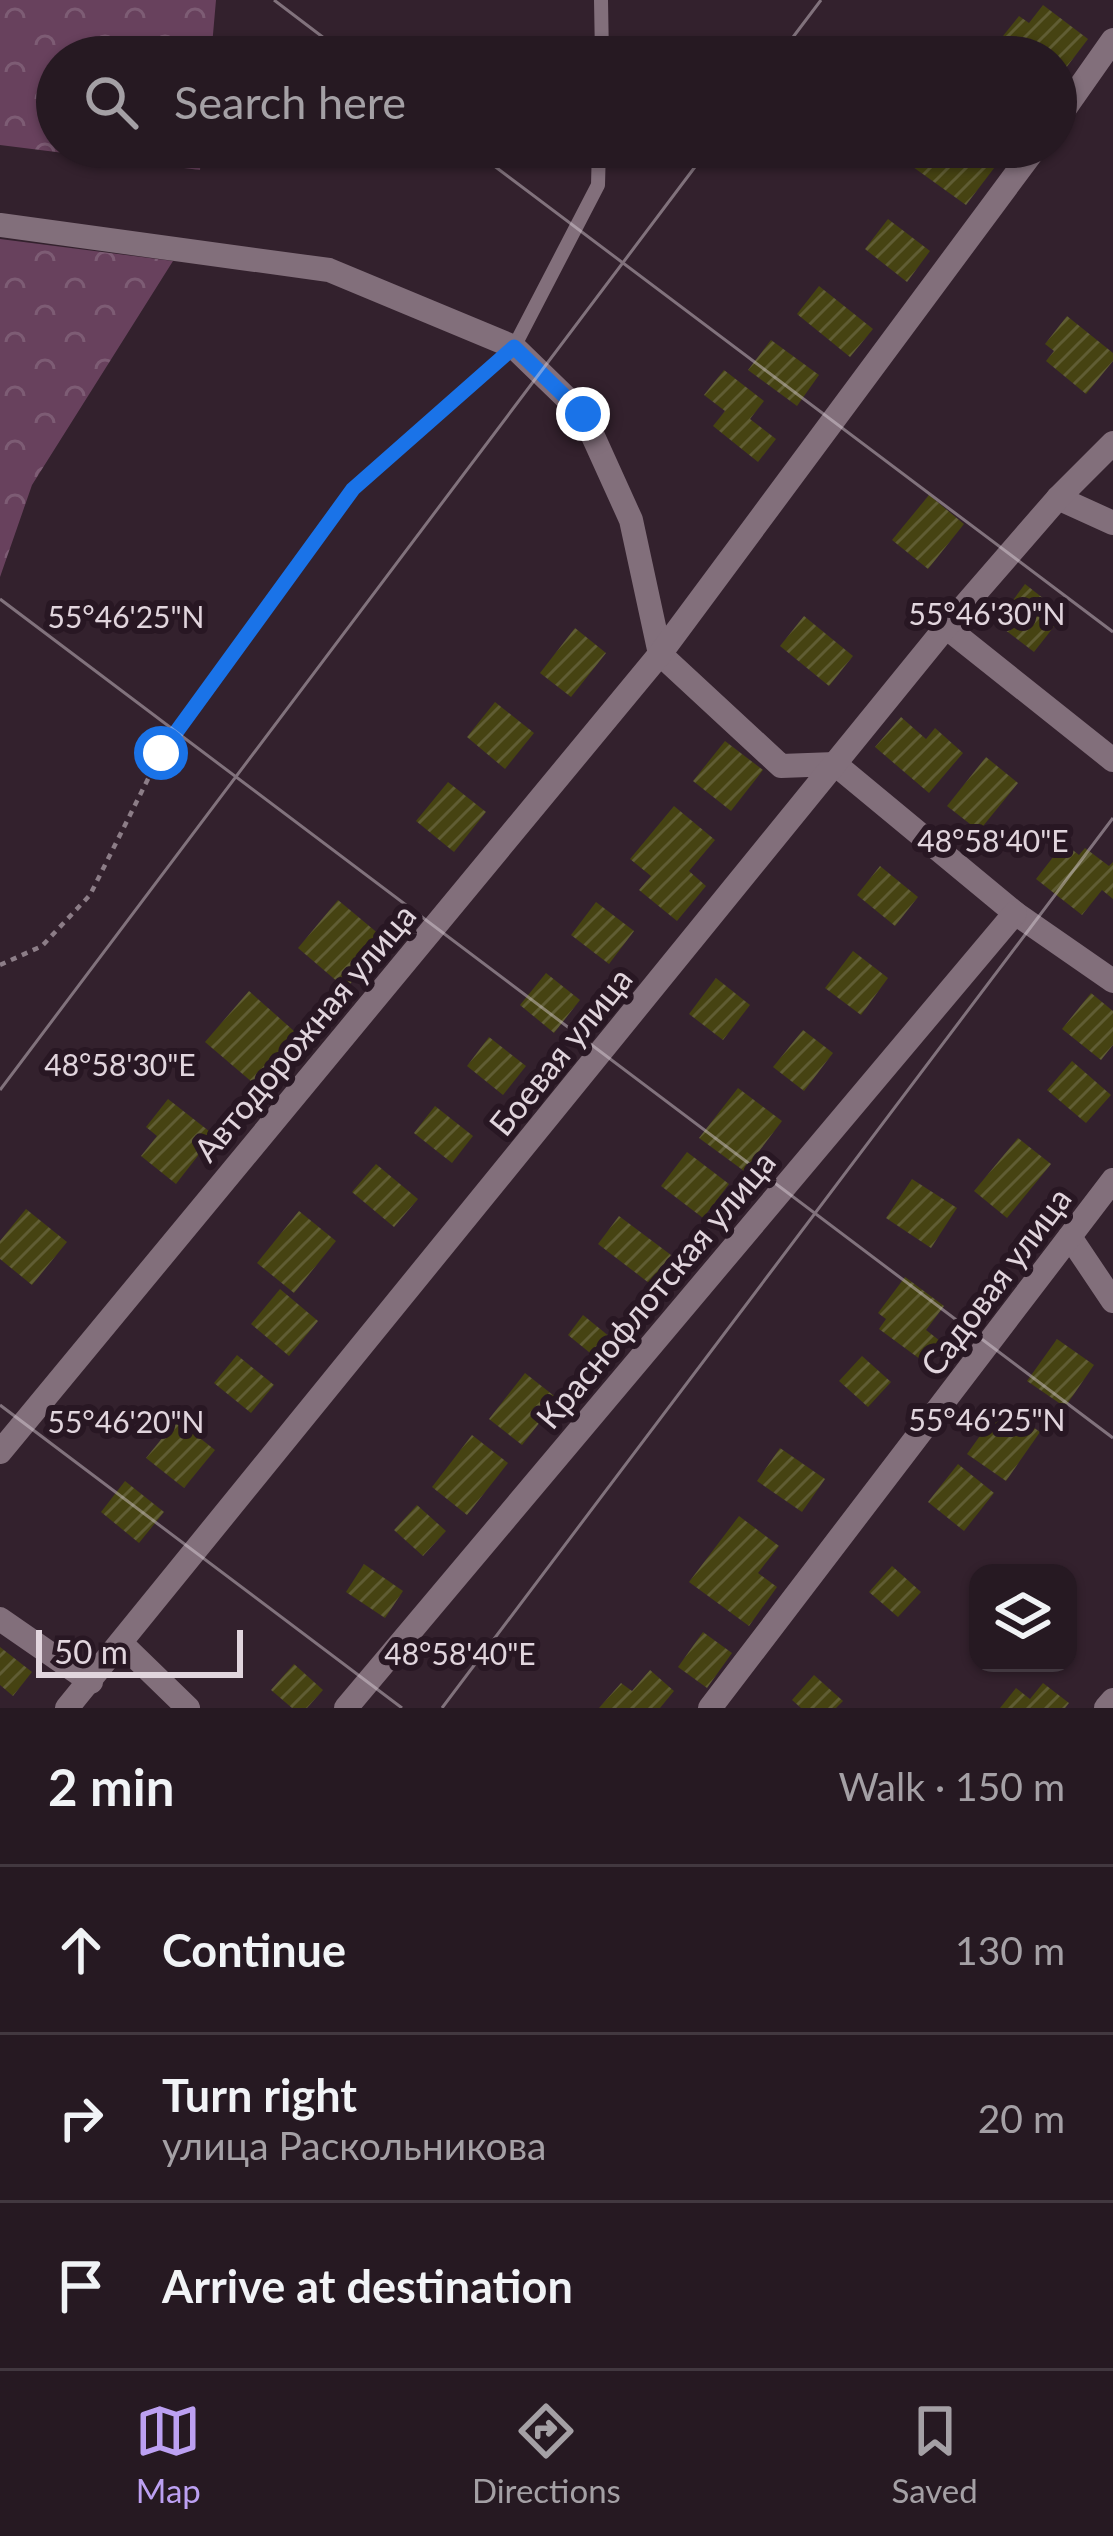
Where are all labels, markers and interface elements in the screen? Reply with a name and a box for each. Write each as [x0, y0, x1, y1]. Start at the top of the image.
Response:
search box [36, 36, 1077, 168]
icon: search [78, 69, 144, 135]
text: Search here [174, 75, 406, 129]
route end [556, 387, 610, 441]
text: 55°46'30"N [909, 595, 1065, 631]
text: 55°46'25"N [48, 598, 204, 634]
route start [134, 726, 188, 780]
text: 48°58'40"E [917, 822, 1069, 858]
street label: Автодорожная улица [185, 895, 423, 1169]
street label: Боевая улица [480, 959, 640, 1143]
text: 48°58'30"E [44, 1046, 196, 1082]
street label: Краснофлотская улица [527, 1142, 783, 1436]
street label: Садовая улица [911, 1179, 1079, 1383]
text: 55°46'25"N [909, 1401, 1065, 1437]
text: 55°46'20"N [48, 1403, 204, 1439]
map controls [969, 1564, 1077, 1672]
button: layers [969, 1564, 1077, 1672]
scale bar [36, 1624, 243, 1677]
text: 50 m [54, 1631, 128, 1671]
text: 48°58'40"E [384, 1635, 536, 1671]
text: 2 min [48, 1756, 174, 1817]
text: Walk · 150 m [838, 1763, 1065, 1809]
icon: ahead [48, 1917, 114, 1983]
text: Continue [162, 1923, 346, 1977]
text: 130 m [955, 1927, 1065, 1973]
text: Turn right [162, 2068, 357, 2122]
icon: right [48, 2085, 114, 2151]
text: 20 m [978, 2095, 1065, 2141]
text: улица Раскольникова [162, 2122, 546, 2168]
icon: arrive [48, 2253, 114, 2319]
text: Arrive at destination [162, 2259, 573, 2313]
tab: Map [135, 2398, 201, 2510]
tab: Directions [472, 2398, 621, 2510]
tab: Saved [891, 2398, 978, 2510]

